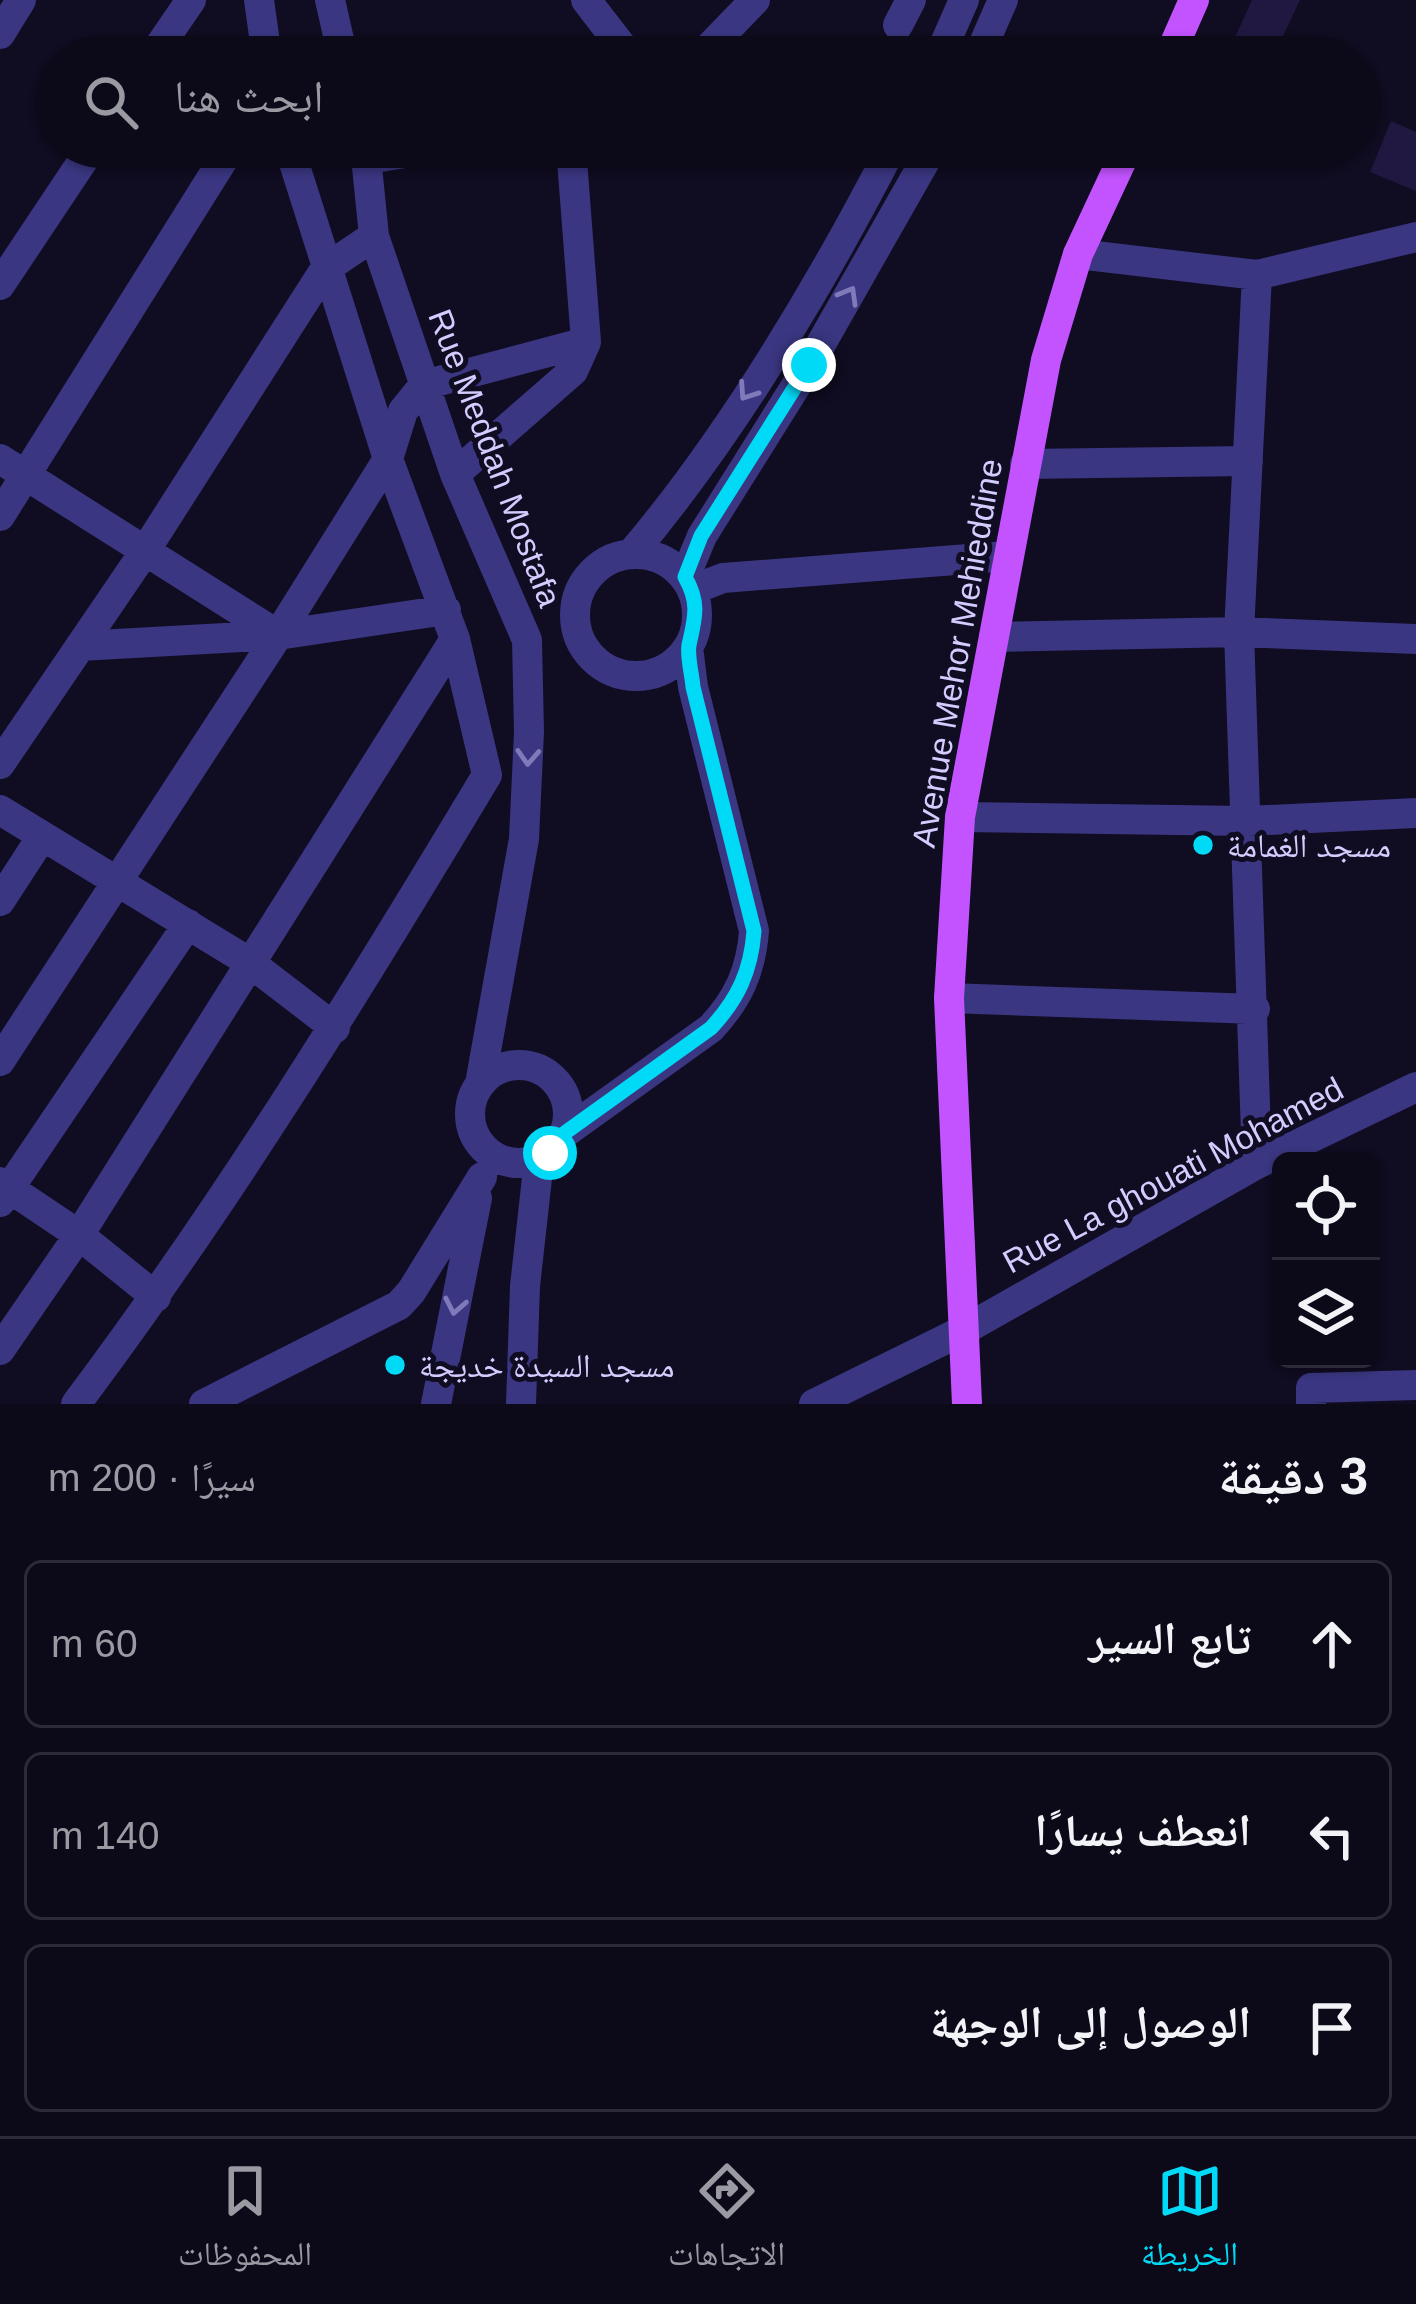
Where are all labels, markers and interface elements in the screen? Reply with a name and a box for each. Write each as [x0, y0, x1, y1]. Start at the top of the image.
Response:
search box [36, 36, 1380, 168]
icon: search [78, 69, 144, 135]
text: ابحث هنا [174, 71, 324, 122]
one-way arrow [835, 286, 858, 307]
street label: Rue Meddah Mostafa [421, 304, 569, 613]
route end [782, 338, 836, 392]
one-way arrow [740, 379, 762, 401]
street label: Avenue Mehor Mehieddine [905, 456, 1009, 850]
one-way arrow [515, 748, 541, 767]
place label: مسجد الغمامة [1227, 827, 1391, 864]
marker: مسجد الغمامة [1190, 832, 1216, 858]
street label: Rue La ghouati Mohamed [997, 1070, 1349, 1280]
route start [523, 1126, 577, 1180]
map controls [1272, 1152, 1380, 1368]
button: locate [1272, 1152, 1380, 1260]
button: layers [1272, 1260, 1380, 1368]
one-way arrow [444, 1296, 469, 1316]
place label: مسجد السيدة خديجة [419, 1347, 674, 1384]
marker: مسجد السيدة خديجة [382, 1352, 408, 1378]
text: 3 دقيقة [1218, 1448, 1368, 1505]
text: سيرًا · 200 m [48, 1456, 256, 1499]
icon: ahead [1299, 1611, 1365, 1677]
text: تابع السير [1088, 1613, 1251, 1664]
text: 60 m [51, 1622, 138, 1665]
icon: left [1299, 1803, 1365, 1869]
text: انعطف يسارًا [1034, 1805, 1251, 1856]
text: 140 m [51, 1814, 159, 1857]
icon: arrive [1299, 1995, 1365, 2061]
text: الوصول إلى الوجهة [930, 1997, 1251, 2048]
tab: المحفوظات [178, 2158, 312, 2286]
tab: الاتجاهات [668, 2158, 785, 2286]
tab: الخريطة [1141, 2158, 1238, 2286]

